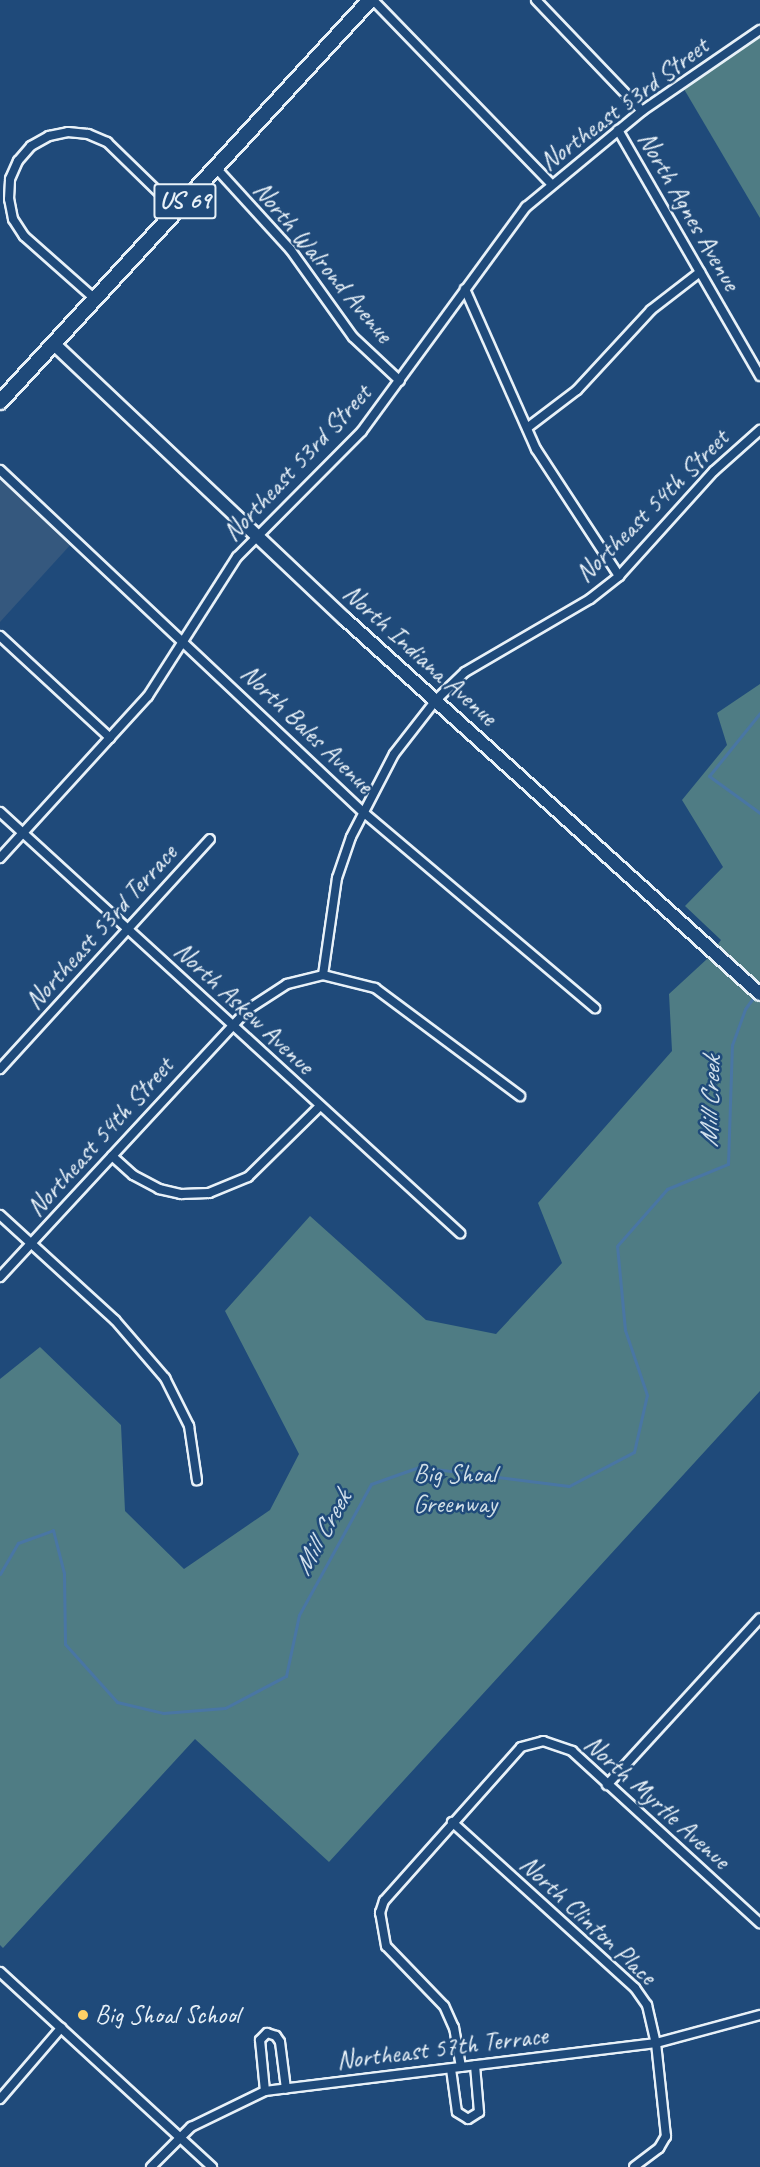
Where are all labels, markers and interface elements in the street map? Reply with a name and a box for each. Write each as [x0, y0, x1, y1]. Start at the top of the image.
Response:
street label: Northeast 53rd Street [533, 30, 715, 178]
street label: North Agnes Avenue [631, 126, 747, 296]
street label: North Walrond Avenue [246, 175, 400, 349]
road number: US 69 [152, 180, 218, 222]
street label: Northeast 53rd Street [216, 378, 378, 548]
street label: Northeast 54th Street [569, 423, 735, 589]
street label: North Indiana Avenue [337, 578, 503, 732]
street label: North Bales Avenue [234, 658, 380, 800]
street label: Northeast 53rd Terrace [18, 838, 184, 1016]
street label: North Askew Avenue [168, 935, 320, 1081]
street label: Northeast 54th Street [20, 1051, 180, 1223]
water label: Mill Creek [692, 1056, 728, 1148]
park label: Big Shoal Greenway [413, 1458, 497, 1520]
water label: Mill Creek [286, 1486, 358, 1580]
street label: North Myrtle Avenue [578, 1729, 736, 1875]
street label: North Clinton Place [513, 1849, 663, 1991]
place label: Big Shoal School [95, 1999, 241, 2031]
marker: Big Shoal School [76, 2008, 90, 2022]
street label: Northeast 57th Terrace [334, 2020, 550, 2076]

